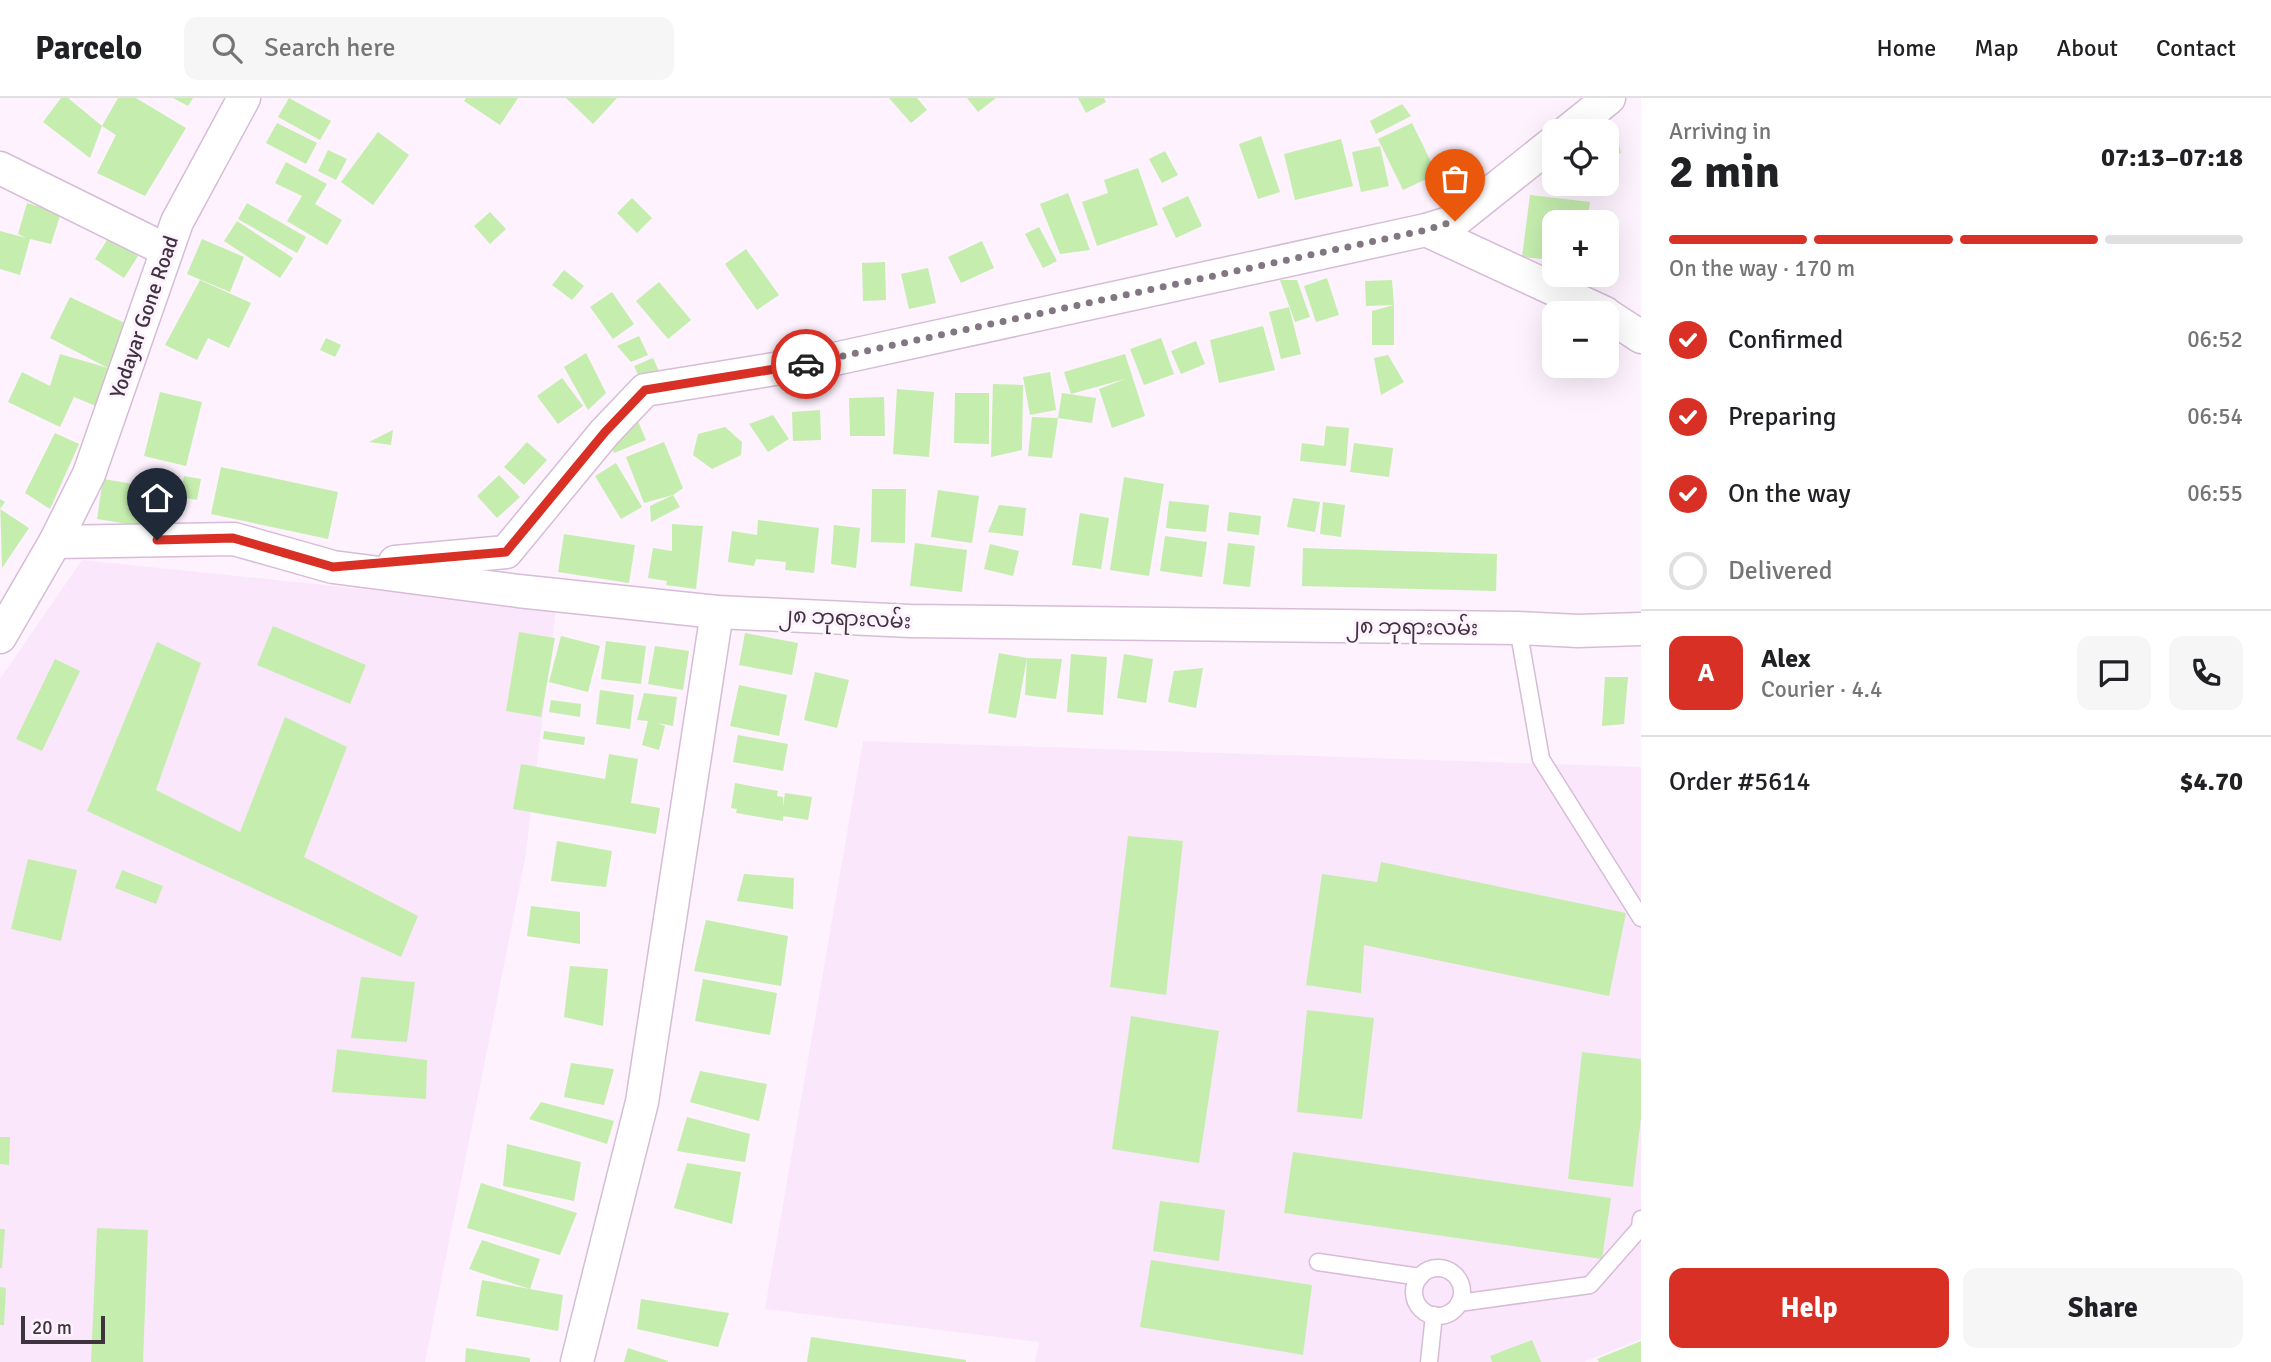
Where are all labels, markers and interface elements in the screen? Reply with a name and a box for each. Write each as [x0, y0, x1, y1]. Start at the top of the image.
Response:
search box [184, 17, 674, 80]
text: Parcelo [35, 28, 142, 69]
icon: search [208, 29, 246, 67]
text: Search here [264, 32, 395, 64]
text: Home [1876, 33, 1936, 63]
text: Map [1974, 33, 2019, 63]
text: About [2057, 33, 2118, 63]
text: Contact [2156, 33, 2236, 63]
text: Arriving in [1669, 117, 1771, 146]
map controls [1542, 119, 1619, 378]
button: locate [1542, 119, 1619, 196]
text: 07:13–07:18 [2101, 142, 2243, 174]
text: 2 min [1669, 144, 1780, 200]
pin [1425, 149, 1485, 221]
icon: bag [1436, 160, 1474, 198]
button: + [1542, 210, 1619, 287]
street label: Yodayar Gone Road [104, 232, 184, 402]
text: On the way · 170 m [1669, 254, 1855, 283]
button: − [1542, 301, 1619, 378]
icon: check [1669, 321, 1707, 359]
text: Confirmed [1728, 324, 1843, 356]
text: 06:52 [2187, 325, 2243, 354]
courier [771, 329, 841, 399]
icon: car [787, 345, 825, 383]
icon: check [1669, 398, 1707, 436]
text: Preparing [1728, 401, 1836, 433]
text: 06:54 [2187, 402, 2243, 431]
pin [127, 468, 187, 540]
icon: check [1669, 475, 1707, 513]
text: On the way [1728, 478, 1851, 510]
icon: home [138, 479, 176, 517]
text: 06:55 [2187, 479, 2243, 508]
text: Delivered [1728, 555, 1833, 587]
street label: ၂၈ ဘုရားလမ်း [778, 599, 912, 638]
street label: ၂၈ ဘုရားလမ်း [1345, 610, 1479, 645]
button: chat [2077, 636, 2151, 710]
button: phone [2169, 636, 2243, 710]
text: Alex [1761, 643, 1811, 675]
text: A [1698, 657, 1714, 689]
text: Courier · 4.4 [1761, 675, 1882, 704]
text: Order #5614 [1669, 766, 1810, 798]
text: $4.70 [2179, 766, 2243, 798]
button: Help [1669, 1268, 1949, 1348]
button: Share [1963, 1268, 2243, 1348]
scale bar [21, 1313, 105, 1345]
text: 20 m [32, 1316, 72, 1340]

